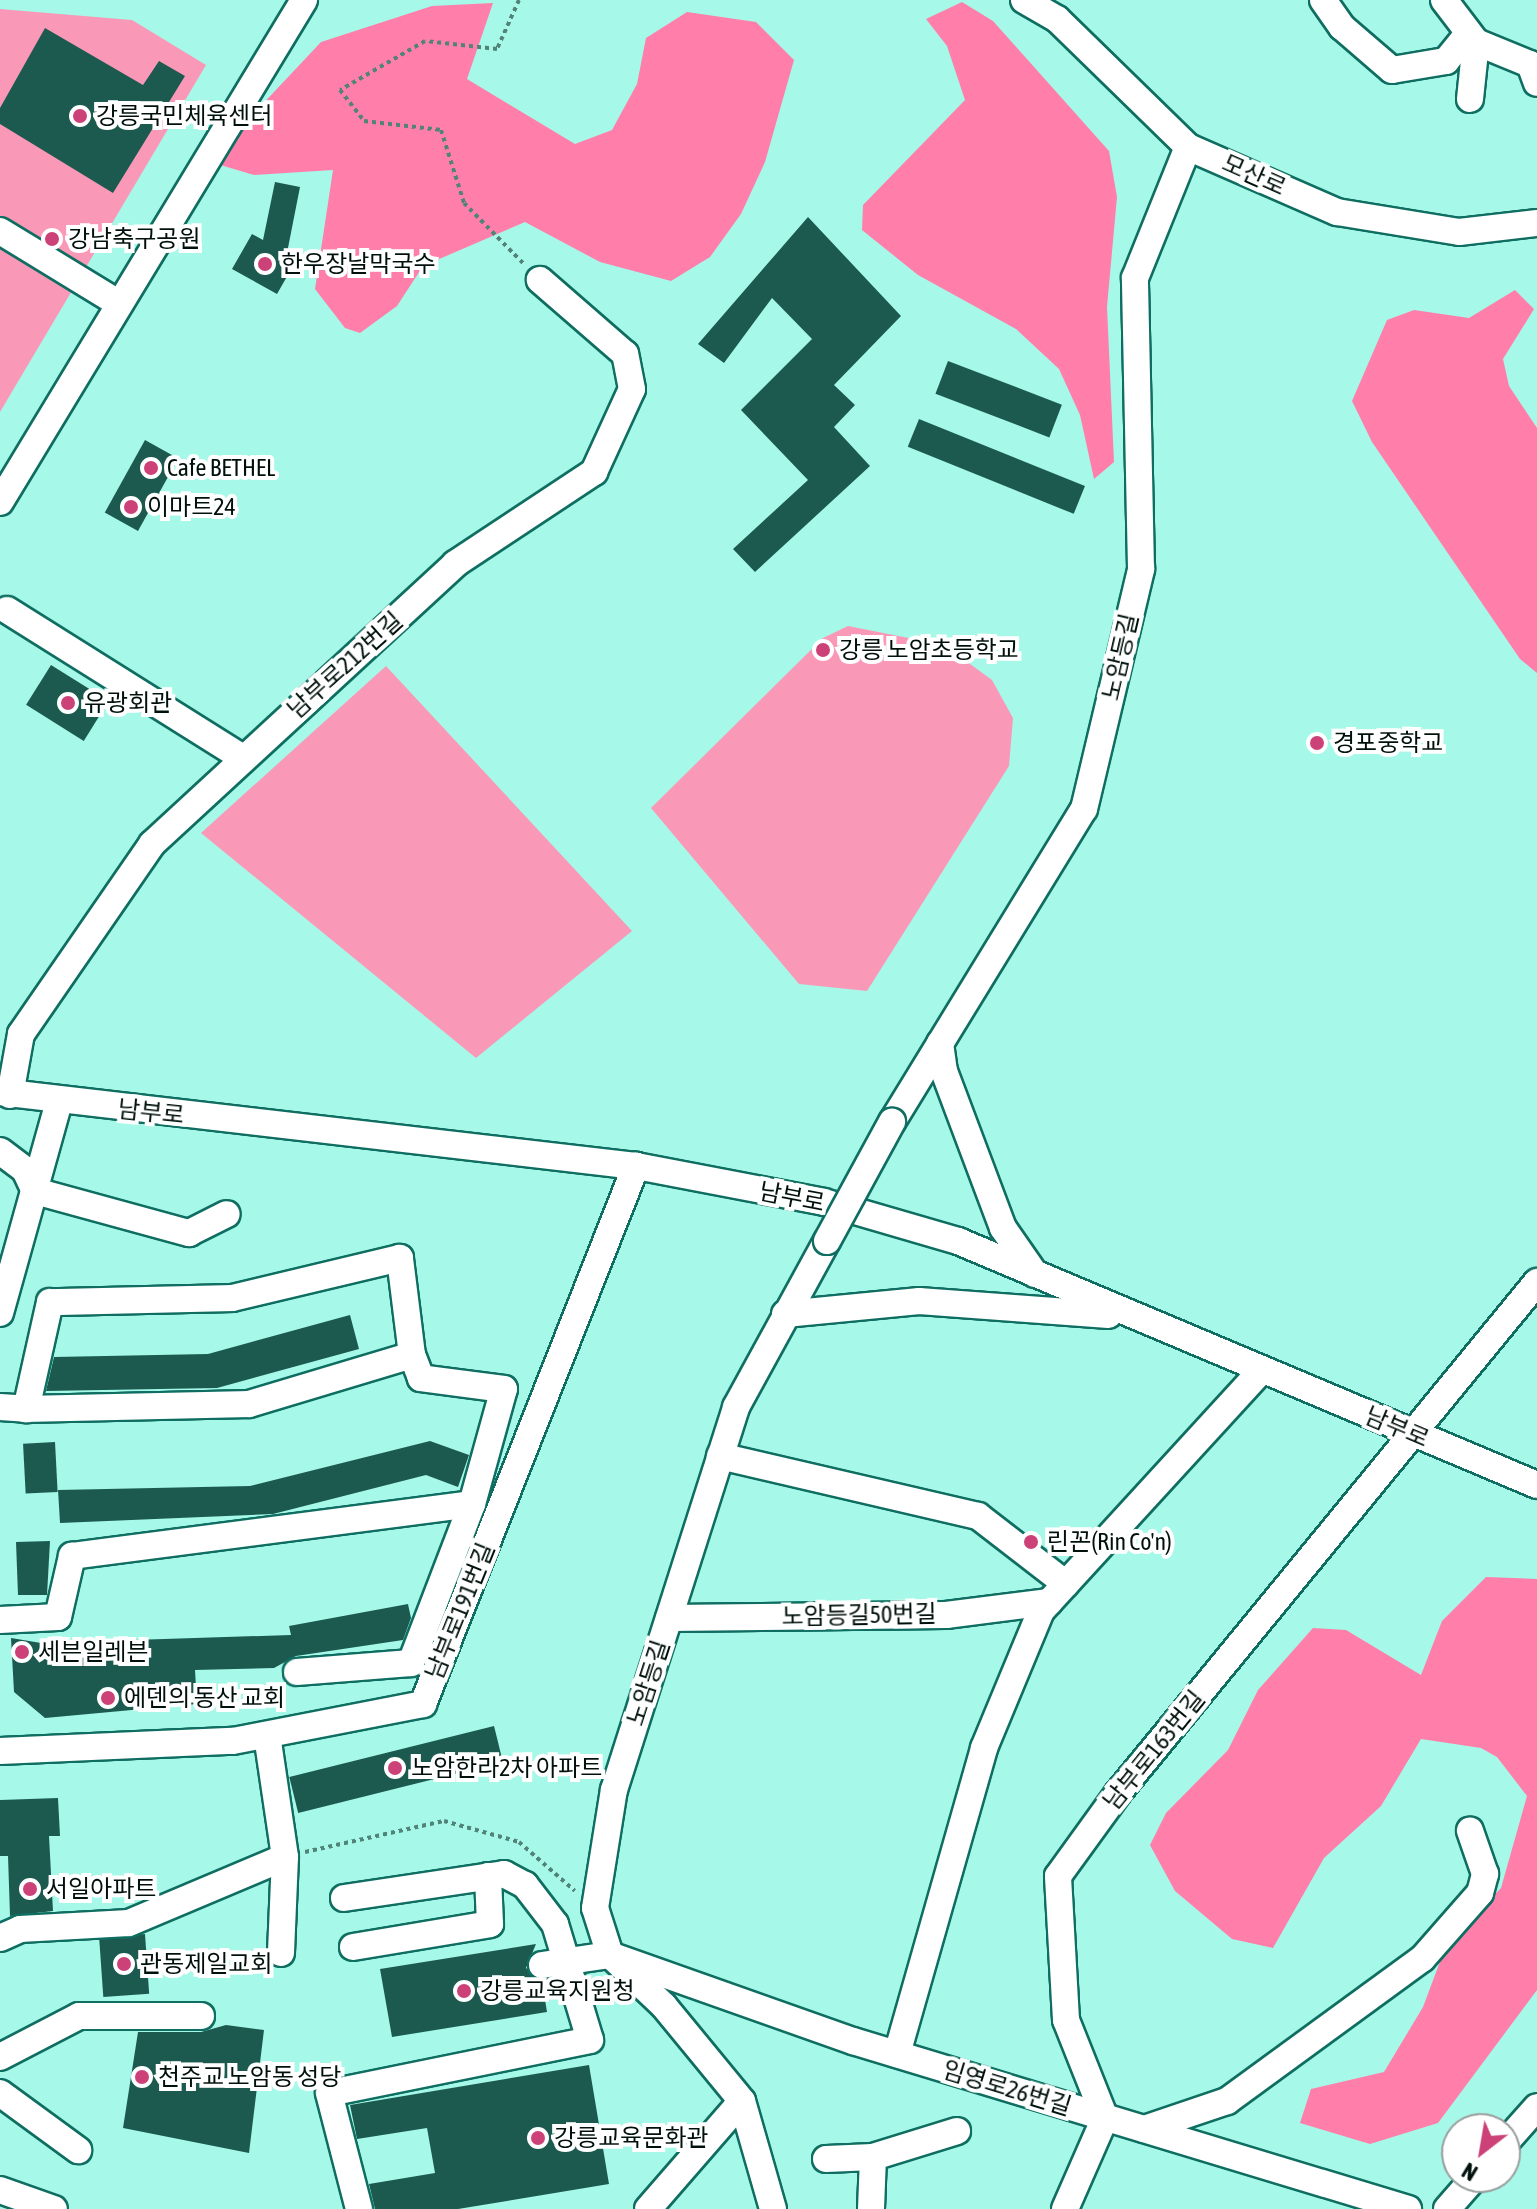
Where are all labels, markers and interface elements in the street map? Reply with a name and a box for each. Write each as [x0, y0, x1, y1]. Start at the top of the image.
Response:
place label: 강릉국민체육센터 [96, 102, 273, 130]
marker: 강릉국민체육센터 [71, 107, 89, 125]
street label: 모산로 [1218, 148, 1290, 202]
place label: 강남축구공원 [68, 225, 200, 253]
marker: 강남축구공원 [43, 230, 61, 248]
place label: 한우장날막국수 [281, 250, 436, 278]
marker: 한우장날막국수 [256, 255, 274, 273]
place label: Cafe BETHEL [167, 454, 275, 482]
marker: Cafe BETHEL [142, 459, 160, 477]
place label: 이마트24 [147, 493, 236, 521]
marker: 이마트24 [122, 498, 140, 516]
street label: 남부로212번길 [282, 606, 408, 724]
street label: 노암등길 [1096, 611, 1144, 703]
place label: 강릉 노암초등학교 [839, 636, 1019, 664]
marker: 강릉 노암초등학교 [814, 641, 832, 659]
place label: 유광회관 [84, 689, 172, 717]
marker: 유광회관 [59, 694, 77, 712]
place label: 경포중학교 [1333, 729, 1443, 757]
marker: 경포중학교 [1308, 734, 1326, 752]
street label: 남부로 [117, 1094, 185, 1130]
street label: 남부로 [757, 1177, 827, 1217]
street label: 남부로 [1361, 1401, 1433, 1453]
place label: 린꼰(Rin Co'n) [1047, 1528, 1172, 1556]
marker: 린꼰(Rin Co'n) [1022, 1533, 1040, 1551]
street label: 남부로191번길 [420, 1539, 500, 1683]
street label: 노암등길50번길 [781, 1599, 937, 1631]
street label: 노암등길 [621, 1637, 675, 1729]
place label: 세븐일레븐 [38, 1638, 148, 1666]
marker: 세븐일레븐 [13, 1643, 31, 1661]
place label: 에덴의 동산 교회 [124, 1684, 285, 1712]
street label: 남부로163번길 [1097, 1685, 1211, 1815]
marker: 에덴의 동산 교회 [99, 1689, 117, 1707]
place label: 노암한라2차 아파트 [411, 1754, 602, 1782]
marker: 노암한라2차 아파트 [386, 1759, 404, 1777]
place label: 서일아파트 [46, 1875, 156, 1903]
marker: 서일아파트 [21, 1880, 39, 1898]
place label: 관동제일교회 [140, 1950, 272, 1978]
marker: 관동제일교회 [115, 1955, 133, 1973]
place label: 강릉교육지원청 [480, 1977, 635, 2005]
marker: 강릉교육지원청 [455, 1982, 473, 2000]
street label: 임영로26번길 [939, 2055, 1075, 2121]
place label: 천주교 노암동 성당 [158, 2063, 341, 2091]
marker: 천주교 노암동 성당 [133, 2068, 151, 2086]
north arrow [1441, 2113, 1521, 2193]
place label: 강릉교육문화관 [554, 2124, 709, 2152]
marker: 강릉교육문화관 [529, 2129, 547, 2147]
text: N [1457, 2157, 1482, 2186]

